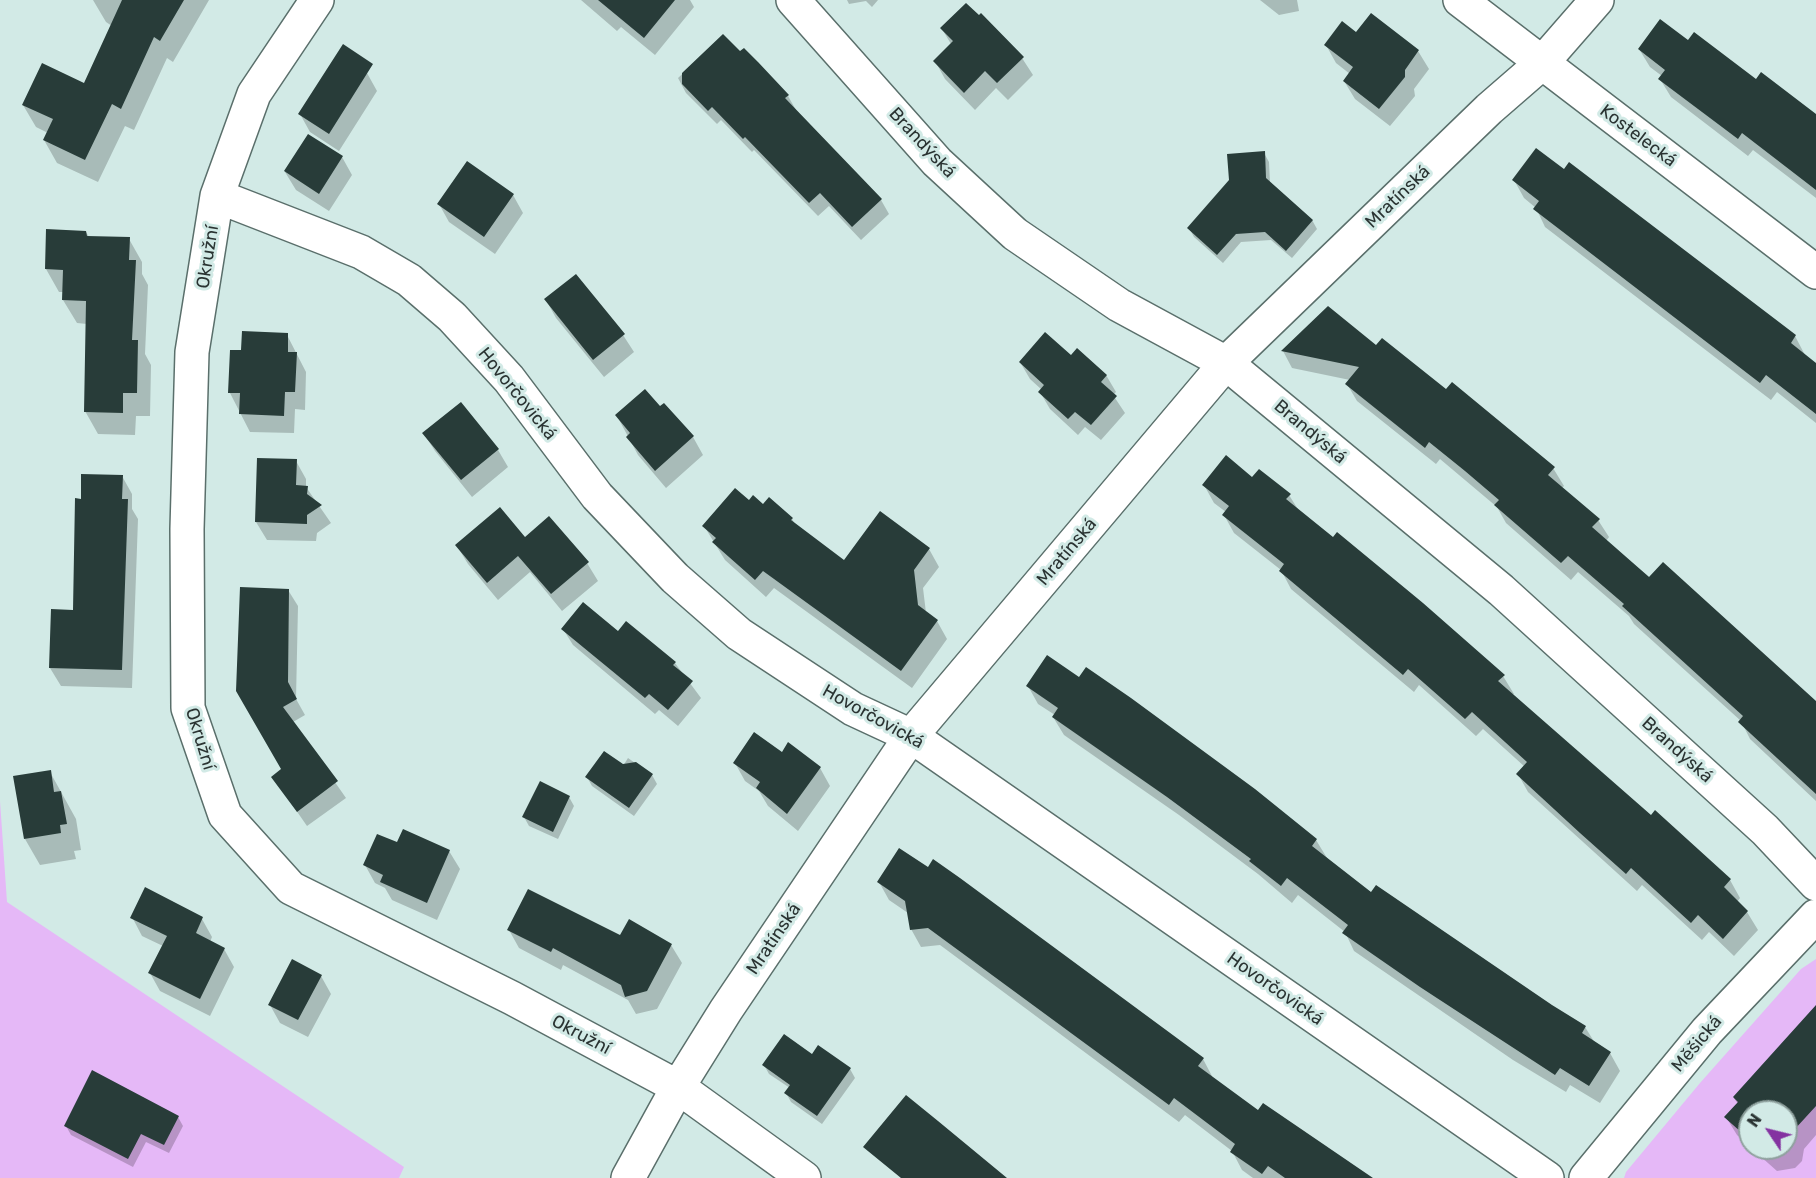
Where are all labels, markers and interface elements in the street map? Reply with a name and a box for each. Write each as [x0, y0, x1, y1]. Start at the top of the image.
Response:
street label: Kostelecká [1595, 100, 1681, 172]
street label: Brandýská [884, 103, 960, 183]
street label: Mratínská [1361, 161, 1435, 233]
street label: Okružní [192, 224, 224, 290]
street label: Hovorčovická [473, 343, 561, 445]
street label: Brandýská [1269, 395, 1351, 469]
street label: Mratínská [1033, 514, 1101, 590]
street label: Hovorčovická [818, 680, 928, 754]
street label: Okružní [180, 705, 220, 773]
street label: Brandýská [1637, 712, 1717, 788]
street label: Mratínská [742, 899, 806, 979]
street label: Hovorčovická [1223, 948, 1327, 1030]
street label: Okružní [548, 1011, 614, 1059]
street label: Měšická [1667, 1011, 1727, 1077]
north arrow [1738, 1100, 1798, 1160]
text: N [1743, 1110, 1766, 1131]

